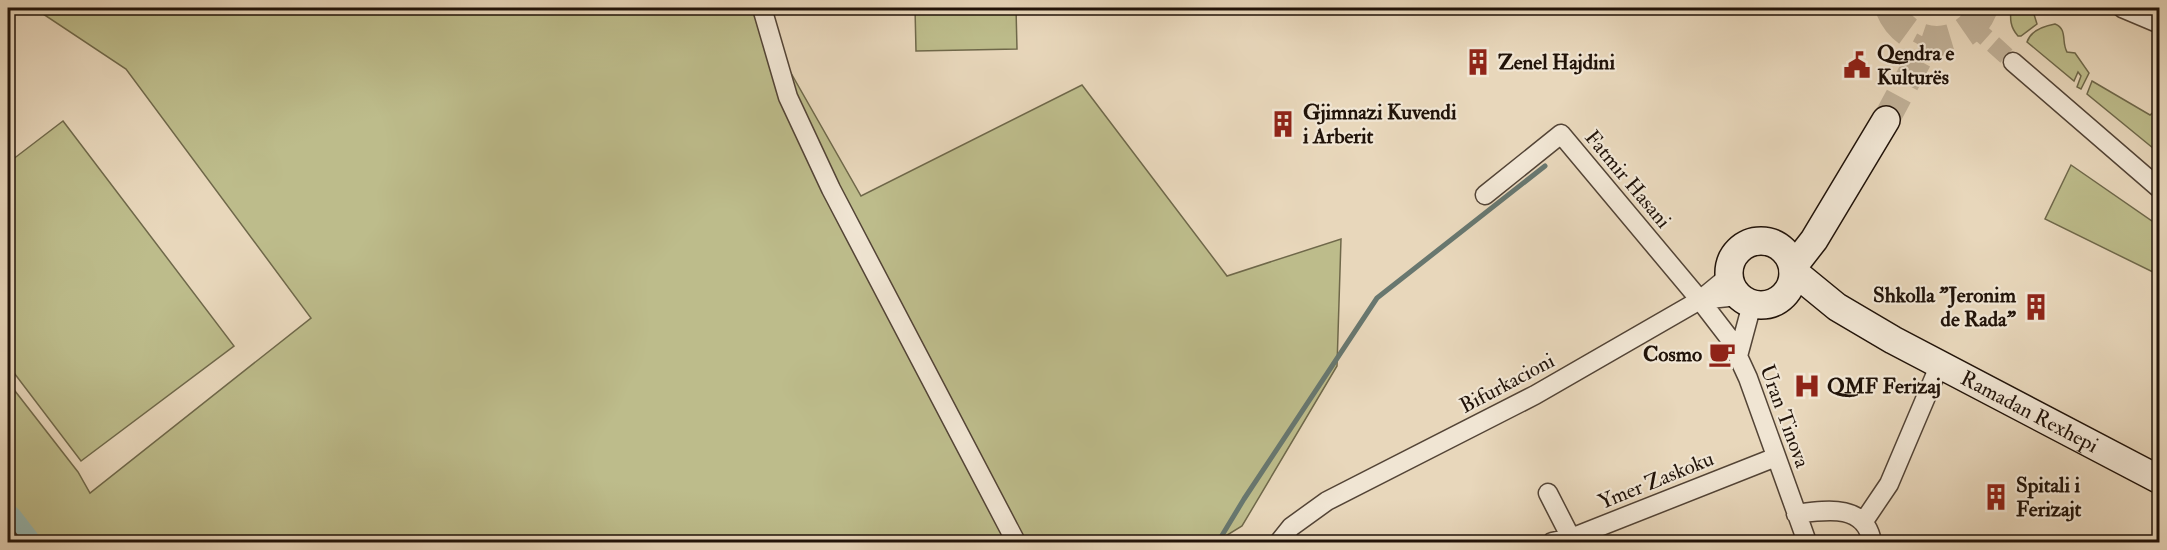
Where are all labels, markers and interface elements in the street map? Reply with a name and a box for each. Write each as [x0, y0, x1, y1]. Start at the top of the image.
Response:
place label: Qendra e Kulturës [1877, 40, 1954, 91]
building icon: Zenel Hajdini [1463, 47, 1493, 77]
place label: Zenel Hajdini [1498, 49, 1615, 76]
public building icon: Qendra e Kulturës [1842, 50, 1872, 80]
place label: Gjimnazi Kuvendi i Arberit [1302, 99, 1457, 150]
building icon: Gjimnazi Kuvendi i Arberit [1268, 109, 1298, 139]
street label: Fatmir Hasani [1579, 125, 1677, 234]
place label: Shkolla "Jeronim de Rada" [1873, 282, 2017, 333]
building icon: Shkolla "Jeronim de Rada" [2021, 292, 2051, 322]
cafe icon: Cosmo [1707, 339, 1737, 369]
place label: Cosmo [1643, 341, 1702, 368]
street label: Bifurkacioni [1455, 347, 1560, 420]
street label: Uran Tinova [1753, 361, 1816, 472]
street label: Ramadan Rexhepi [1956, 365, 2103, 459]
hospital icon: QMF Ferizaj [1792, 371, 1822, 401]
place label: QMF Ferizaj [1827, 373, 1941, 400]
street label: Ymer Zaskoku [1595, 445, 1718, 516]
place label: Spitali i Ferizajt [2016, 472, 2081, 523]
building icon: Spitali i Ferizajt [1981, 482, 2011, 512]

